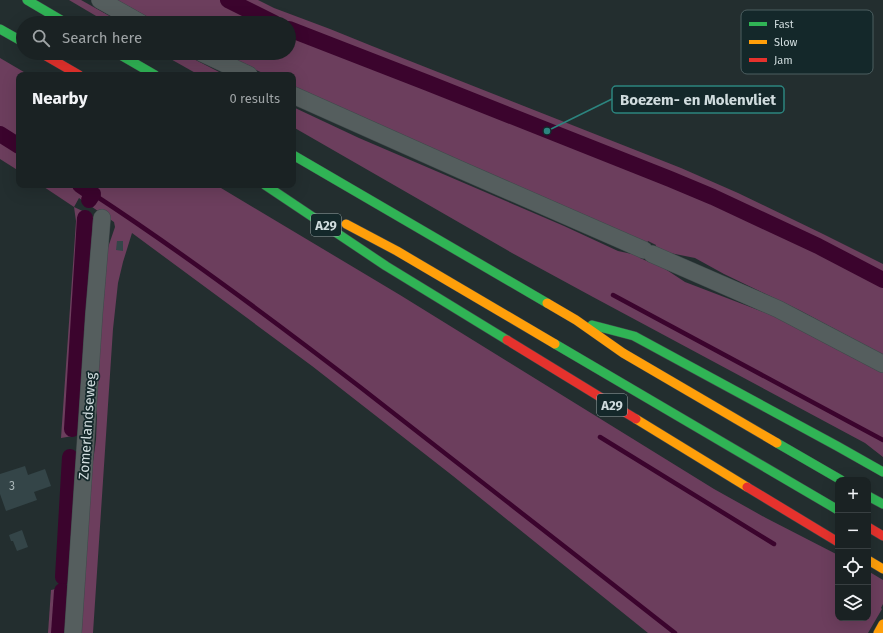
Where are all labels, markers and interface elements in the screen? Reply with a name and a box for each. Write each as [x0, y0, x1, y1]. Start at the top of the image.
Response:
legend [741, 10, 873, 74]
search box [16, 16, 296, 60]
text: Fast [774, 18, 794, 31]
icon: search [30, 27, 52, 49]
text: Search here [62, 29, 142, 47]
text: Slow [774, 36, 798, 49]
text: Jam [774, 54, 793, 67]
callout: Boezem- en Molenvliet [612, 86, 784, 113]
text: Nearby [32, 88, 87, 109]
text: 0 results [229, 91, 280, 106]
text: Boezem- en Molenvliet [620, 91, 776, 109]
road number: A29 [311, 214, 341, 236]
street label: Zomerlandseweg [75, 371, 100, 480]
road number: A29 [597, 394, 627, 416]
map controls [835, 477, 871, 621]
button: + [835, 477, 871, 513]
house number: 3 [9, 479, 15, 493]
button: − [835, 513, 871, 549]
button: locate [835, 549, 871, 585]
button: layers [835, 585, 871, 621]

